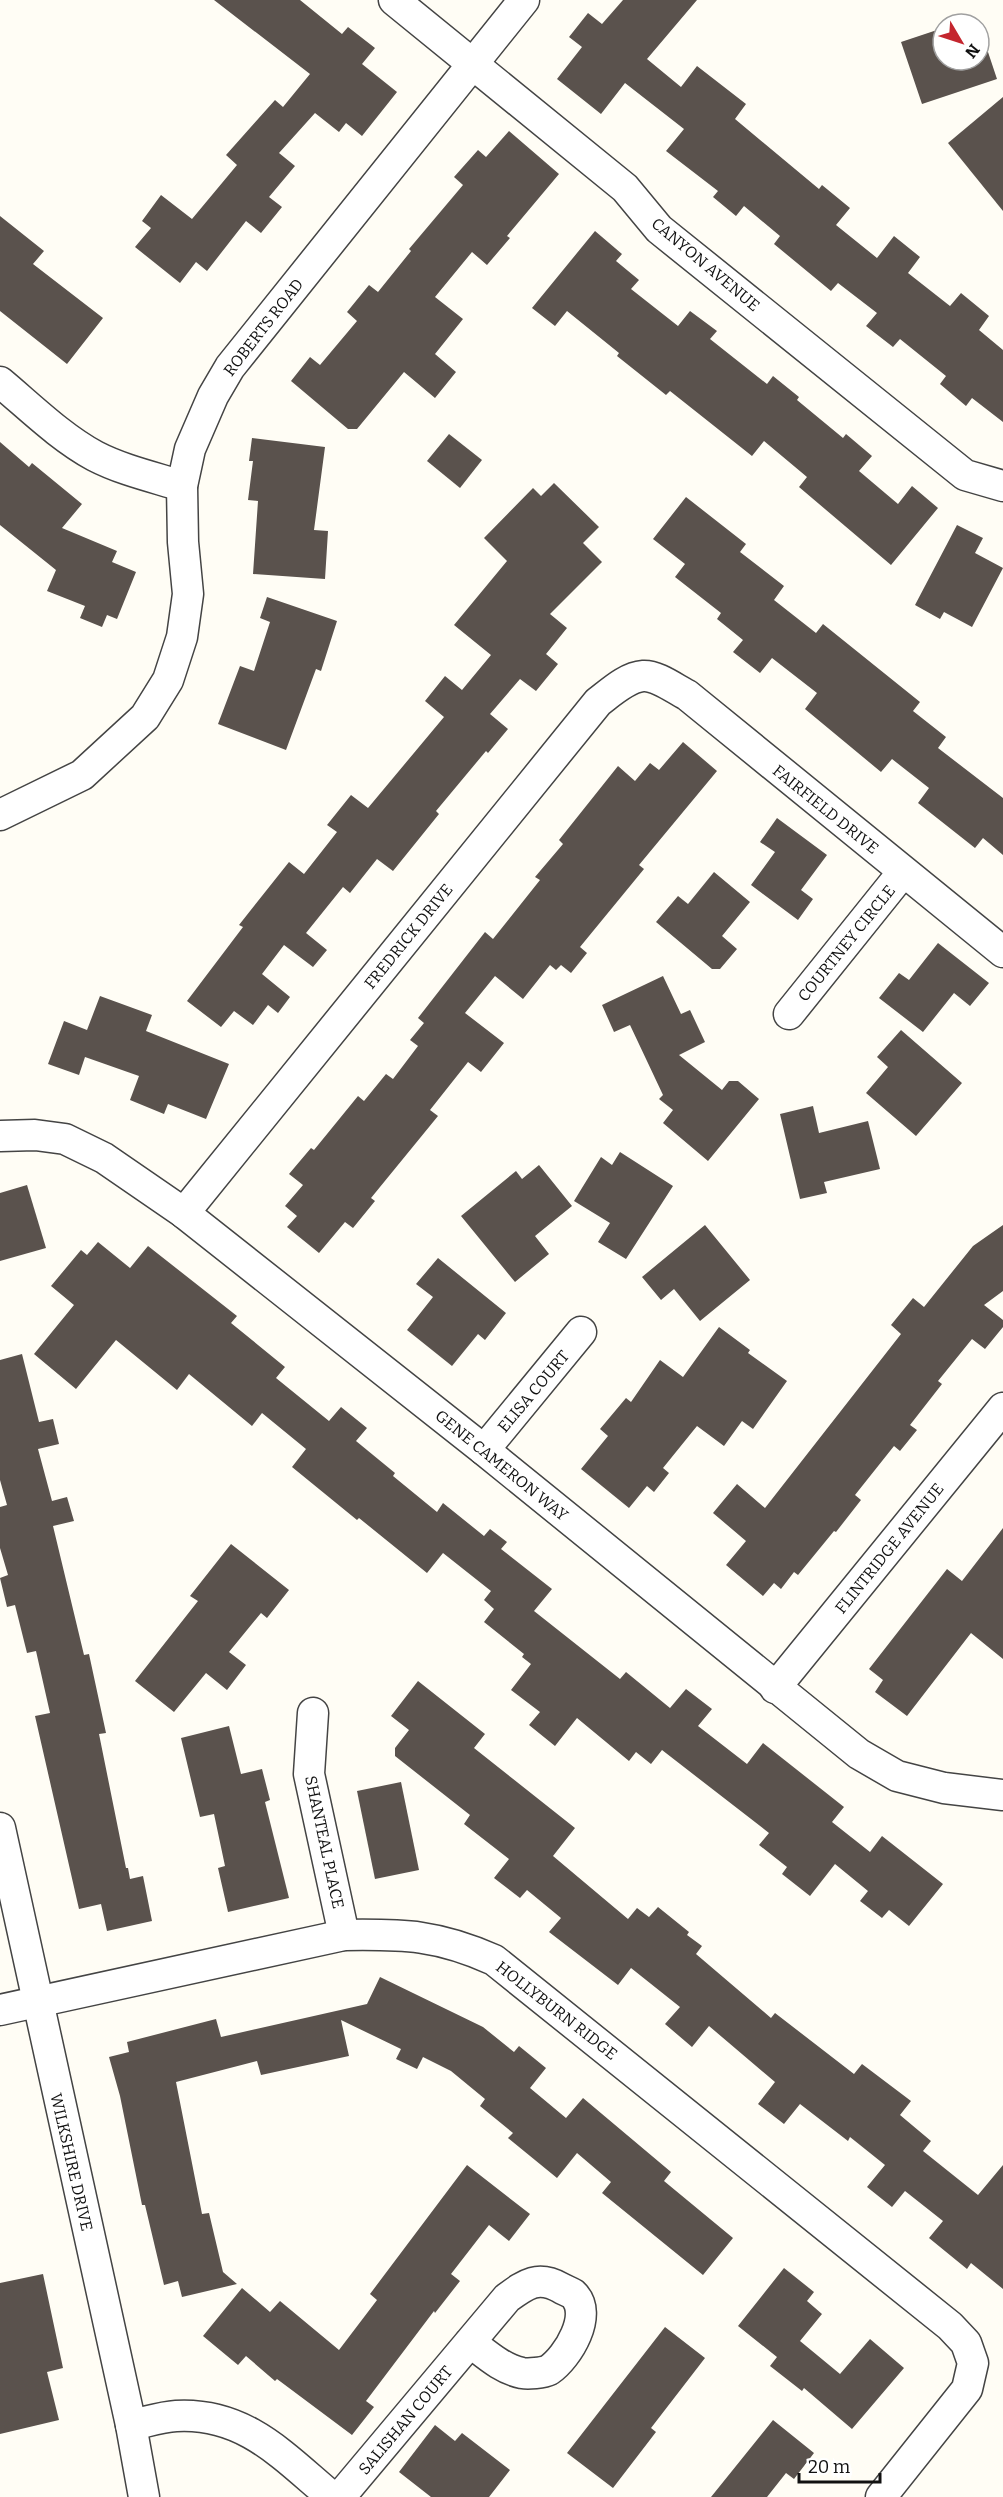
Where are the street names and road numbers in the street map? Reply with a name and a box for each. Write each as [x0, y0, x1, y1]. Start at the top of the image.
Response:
street label: CANYON AVENUE [648, 214, 764, 315]
street label: ROBERTS ROAD [220, 275, 307, 380]
street label: FAIRFIELD DRIVE [769, 761, 882, 858]
street label: FREDRICK DRIVE [360, 880, 457, 993]
street label: COURTNEY CIRCLE [794, 881, 899, 1005]
street label: ELISA COURT [494, 1347, 573, 1436]
street label: GENE CAMERON WAY [431, 1406, 573, 1525]
street label: FLINTRIDGE AVENUE [831, 1479, 948, 1617]
street label: SHANTEAL PLACE [301, 1774, 348, 1910]
street label: HOLLYBURN RIDGE [492, 1957, 621, 2064]
street label: WILKSHIRE DRIVE [46, 2091, 97, 2233]
street label: SALISHAN COURT [355, 2362, 456, 2478]

